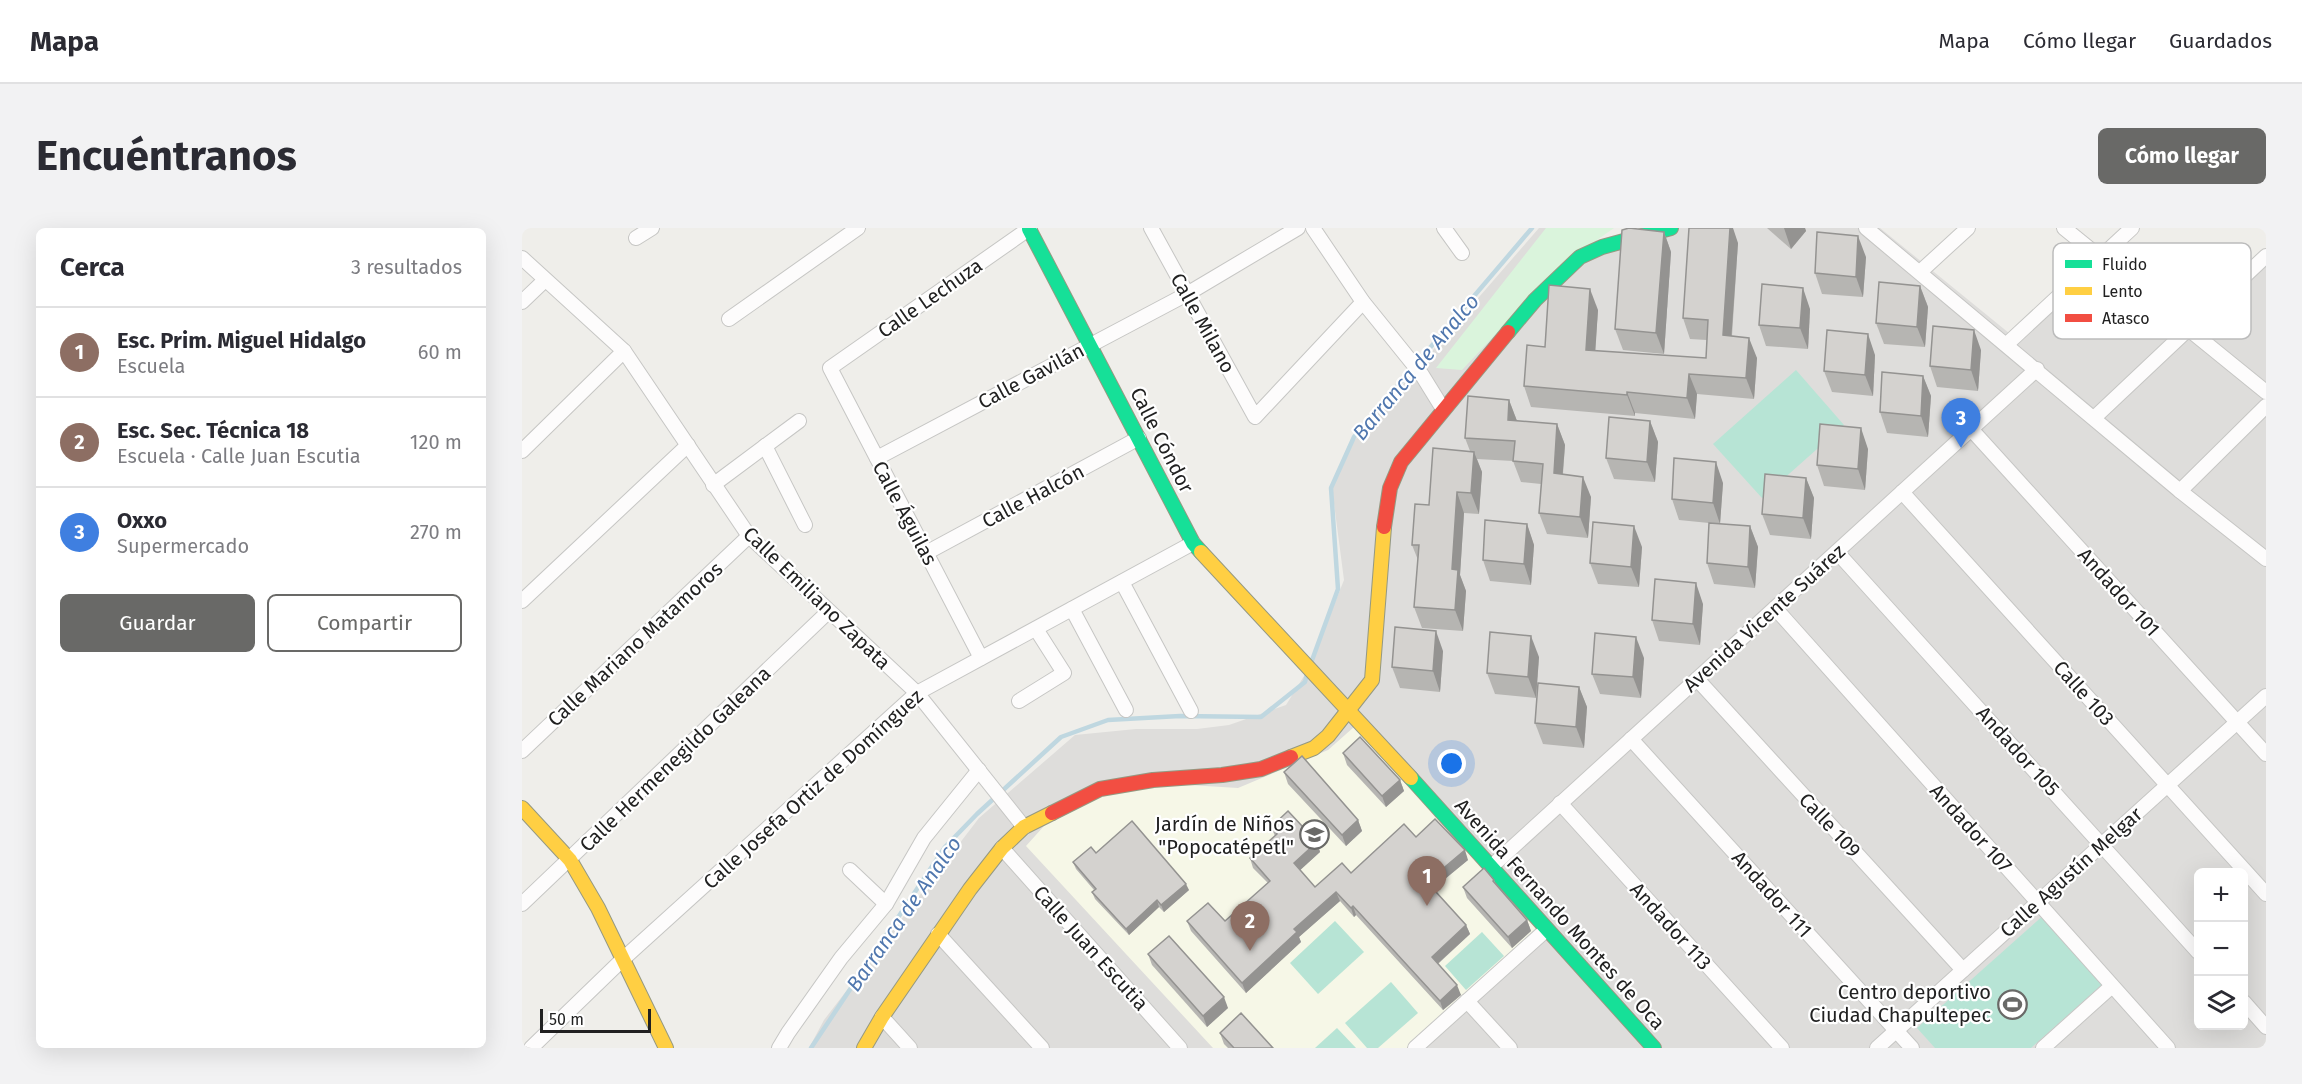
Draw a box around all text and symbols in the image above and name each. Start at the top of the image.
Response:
text: Mapa [30,25,99,58]
text: Mapa [1938,28,1990,54]
text: Cómo llegar [2023,28,2136,54]
text: Guardados [2169,28,2272,54]
button: Cómo llegar [2098,128,2266,184]
text: Encuéntranos [36,131,297,181]
legend [2053,243,2251,339]
text: Cerca [60,252,125,283]
street label: Calle Lechuza [873,253,987,343]
text: 3 resultados [351,255,462,279]
text: Fluido [2102,255,2147,274]
street label: Calle Milano [1166,269,1240,377]
text: Lento [2102,282,2143,301]
water label: Barranca de Analco [1347,288,1485,446]
text: Atasco [2102,309,2150,328]
text: Esc. Prim. Miguel Hidalgo [117,327,366,354]
street label: Calle Gavilán [974,338,1088,414]
text: 1 [75,340,84,364]
text: 60 m [418,340,462,364]
text: Escuela [117,354,185,378]
street label: Calle Cóndor [1125,383,1199,497]
pin: 3 [1942,398,1980,448]
text: Esc. Sec. Técnica 18 [117,417,309,444]
text: 2 [74,430,85,454]
text: 120 m [410,430,462,454]
text: Escuela · Calle Juan Escutia [117,444,361,468]
street label: Calle Águilas [868,457,942,569]
street label: Calle Halcón [978,459,1088,533]
text: Oxxo [117,507,167,534]
text: 3 [74,520,85,544]
text: 270 m [410,520,462,544]
street label: Calle Emiliano Zapata [738,521,896,675]
text: Supermercado [117,534,249,558]
street label: Avenida Vicente Suárez [1678,539,1850,697]
street label: Andador 101 [2073,543,2165,641]
street label: Calle Mariano Matamoros [543,557,727,731]
button: Guardar [60,594,255,652]
button: Compartir [267,594,462,652]
street label: Calle 103 [2049,656,2119,730]
street label: Calle Hermenegildo Galeana [574,661,776,857]
street label: Calle Josefa Ortiz de Domínguez [698,684,928,894]
street label: Andador 105 [1971,701,2065,801]
your location [1437,749,1466,778]
street label: Andador 107 [1925,779,2017,877]
street label: Calle 109 [1794,788,1866,862]
street label: Avenida Fernando Montes de Oca [1450,794,1670,1034]
street label: Calle Agustín Melgar [1995,802,2147,942]
place label: Jardín de Niños "Popocatépetl" [1155,812,1294,859]
school or university icon: Jardín de Niños "Popocatépetl" [1299,819,1331,851]
water label: Barranca de Analco [841,832,967,996]
street label: Andador 111 [1727,846,1817,942]
pin: 1 [1408,856,1446,906]
map controls [2194,868,2248,1030]
button: + [2194,868,2248,922]
street label: Andador 113 [1625,877,1717,975]
street label: Calle Juan Escutia [1029,881,1153,1015]
pin: 2 [1230,902,1270,951]
button: − [2194,922,2248,976]
button: layers [2194,976,2248,1030]
place label: Centro deportivo Ciudad Chapultepec [1809,980,1991,1027]
sports icon: Centro deportivo Ciudad Chapultepec [1996,988,2028,1020]
scale bar [540,1006,651,1034]
text: 50 m [549,1010,584,1029]

